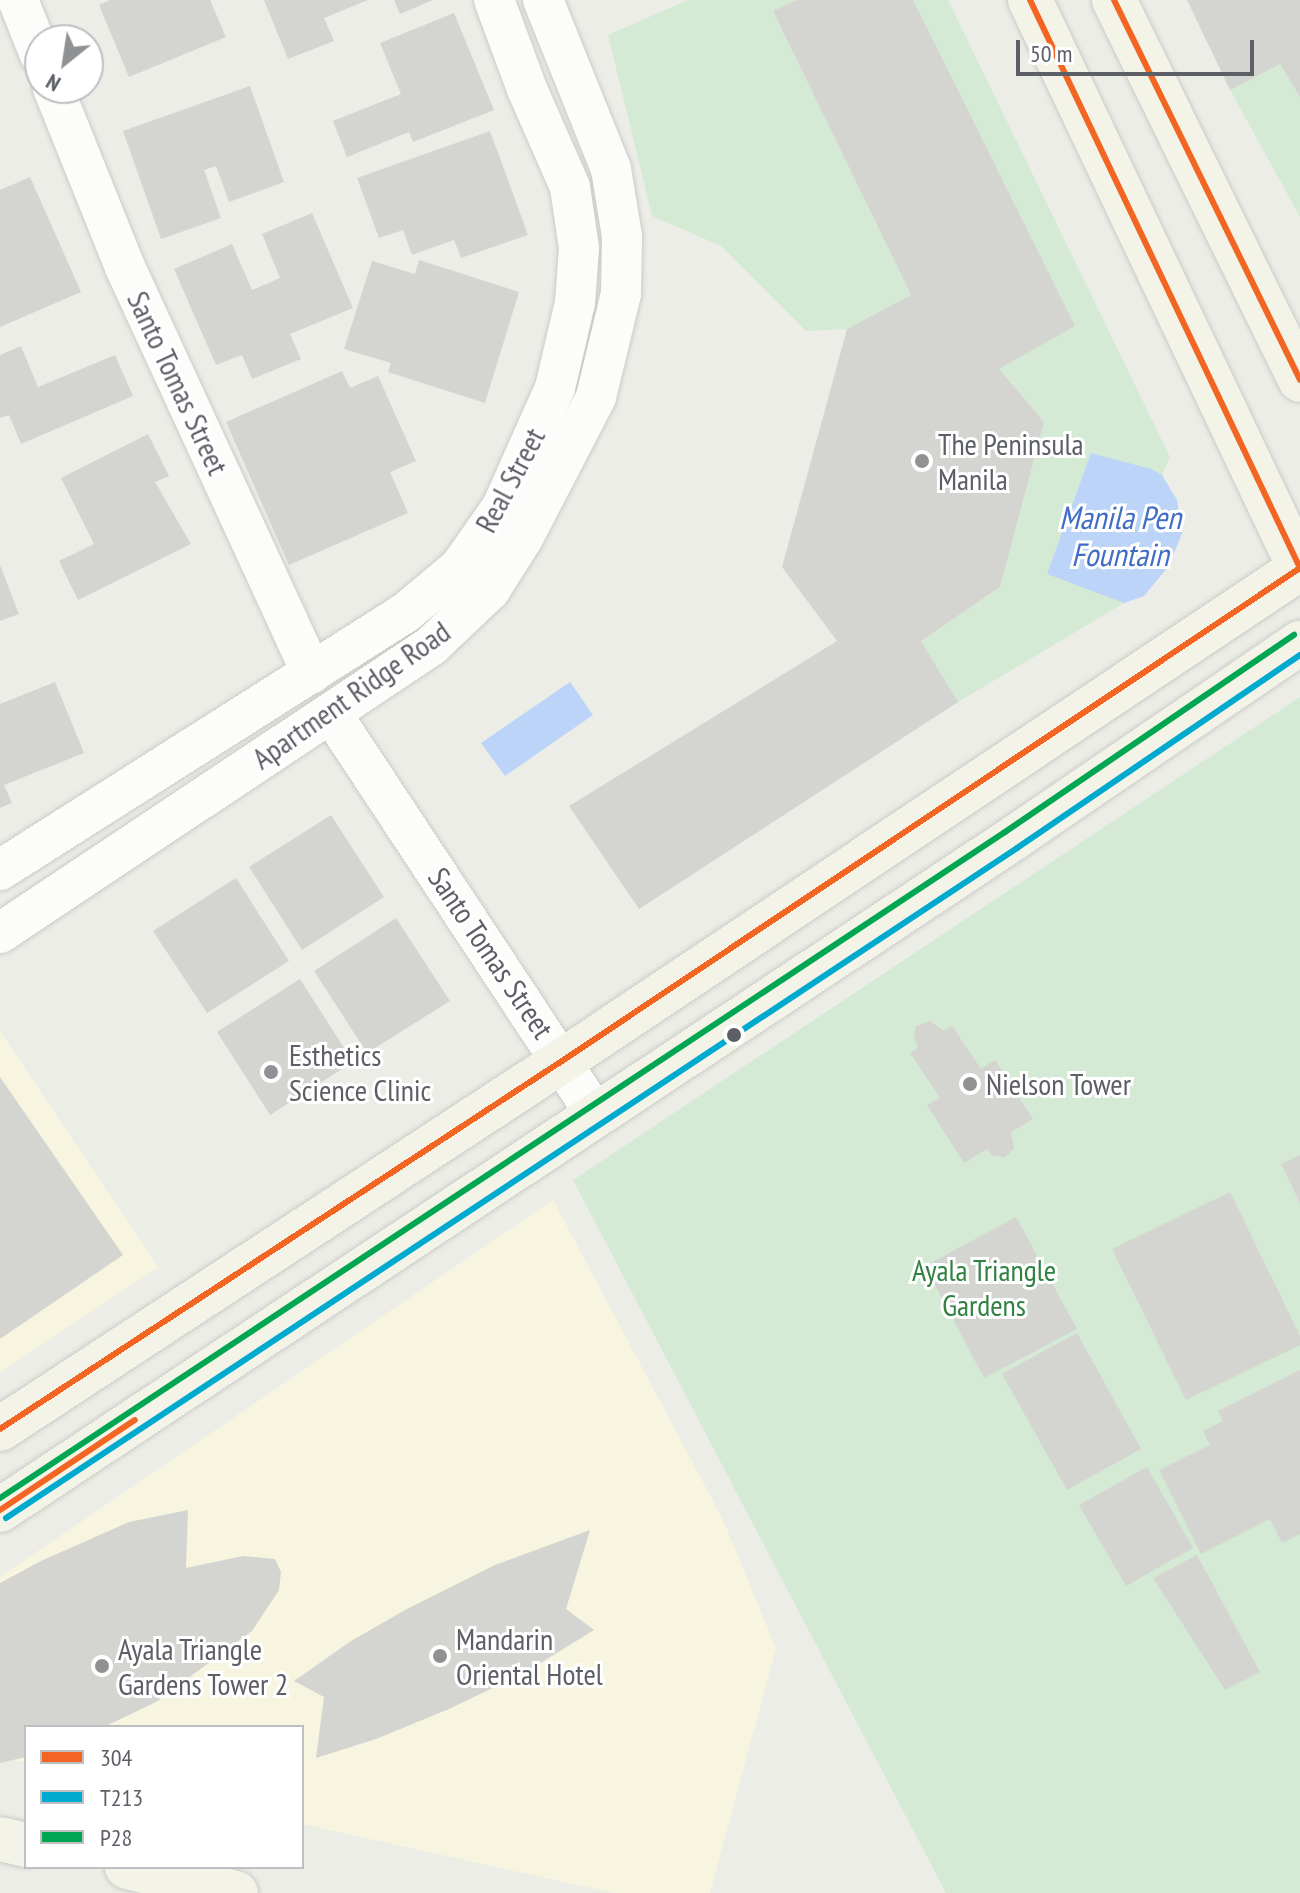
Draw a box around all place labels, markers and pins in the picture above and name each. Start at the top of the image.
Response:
place label: The Peninsula Manila [938,426,1083,496]
marker: The Peninsula Manila [913,452,931,470]
unlabelled marker [726,1027,742,1043]
place label: Esthetics Science Clinic [289,1037,431,1108]
marker: Esthetics Science Clinic [260,1061,282,1083]
place label: Nielson Tower [986,1066,1132,1102]
marker: Nielson Tower [961,1075,979,1093]
place label: Mandarin Oriental Hotel [456,1621,603,1692]
place label: Ayala Triangle Gardens Tower 2 [118,1631,289,1702]
marker: Mandarin Oriental Hotel [431,1647,449,1665]
marker: Ayala Triangle Gardens Tower 2 [93,1657,111,1675]

